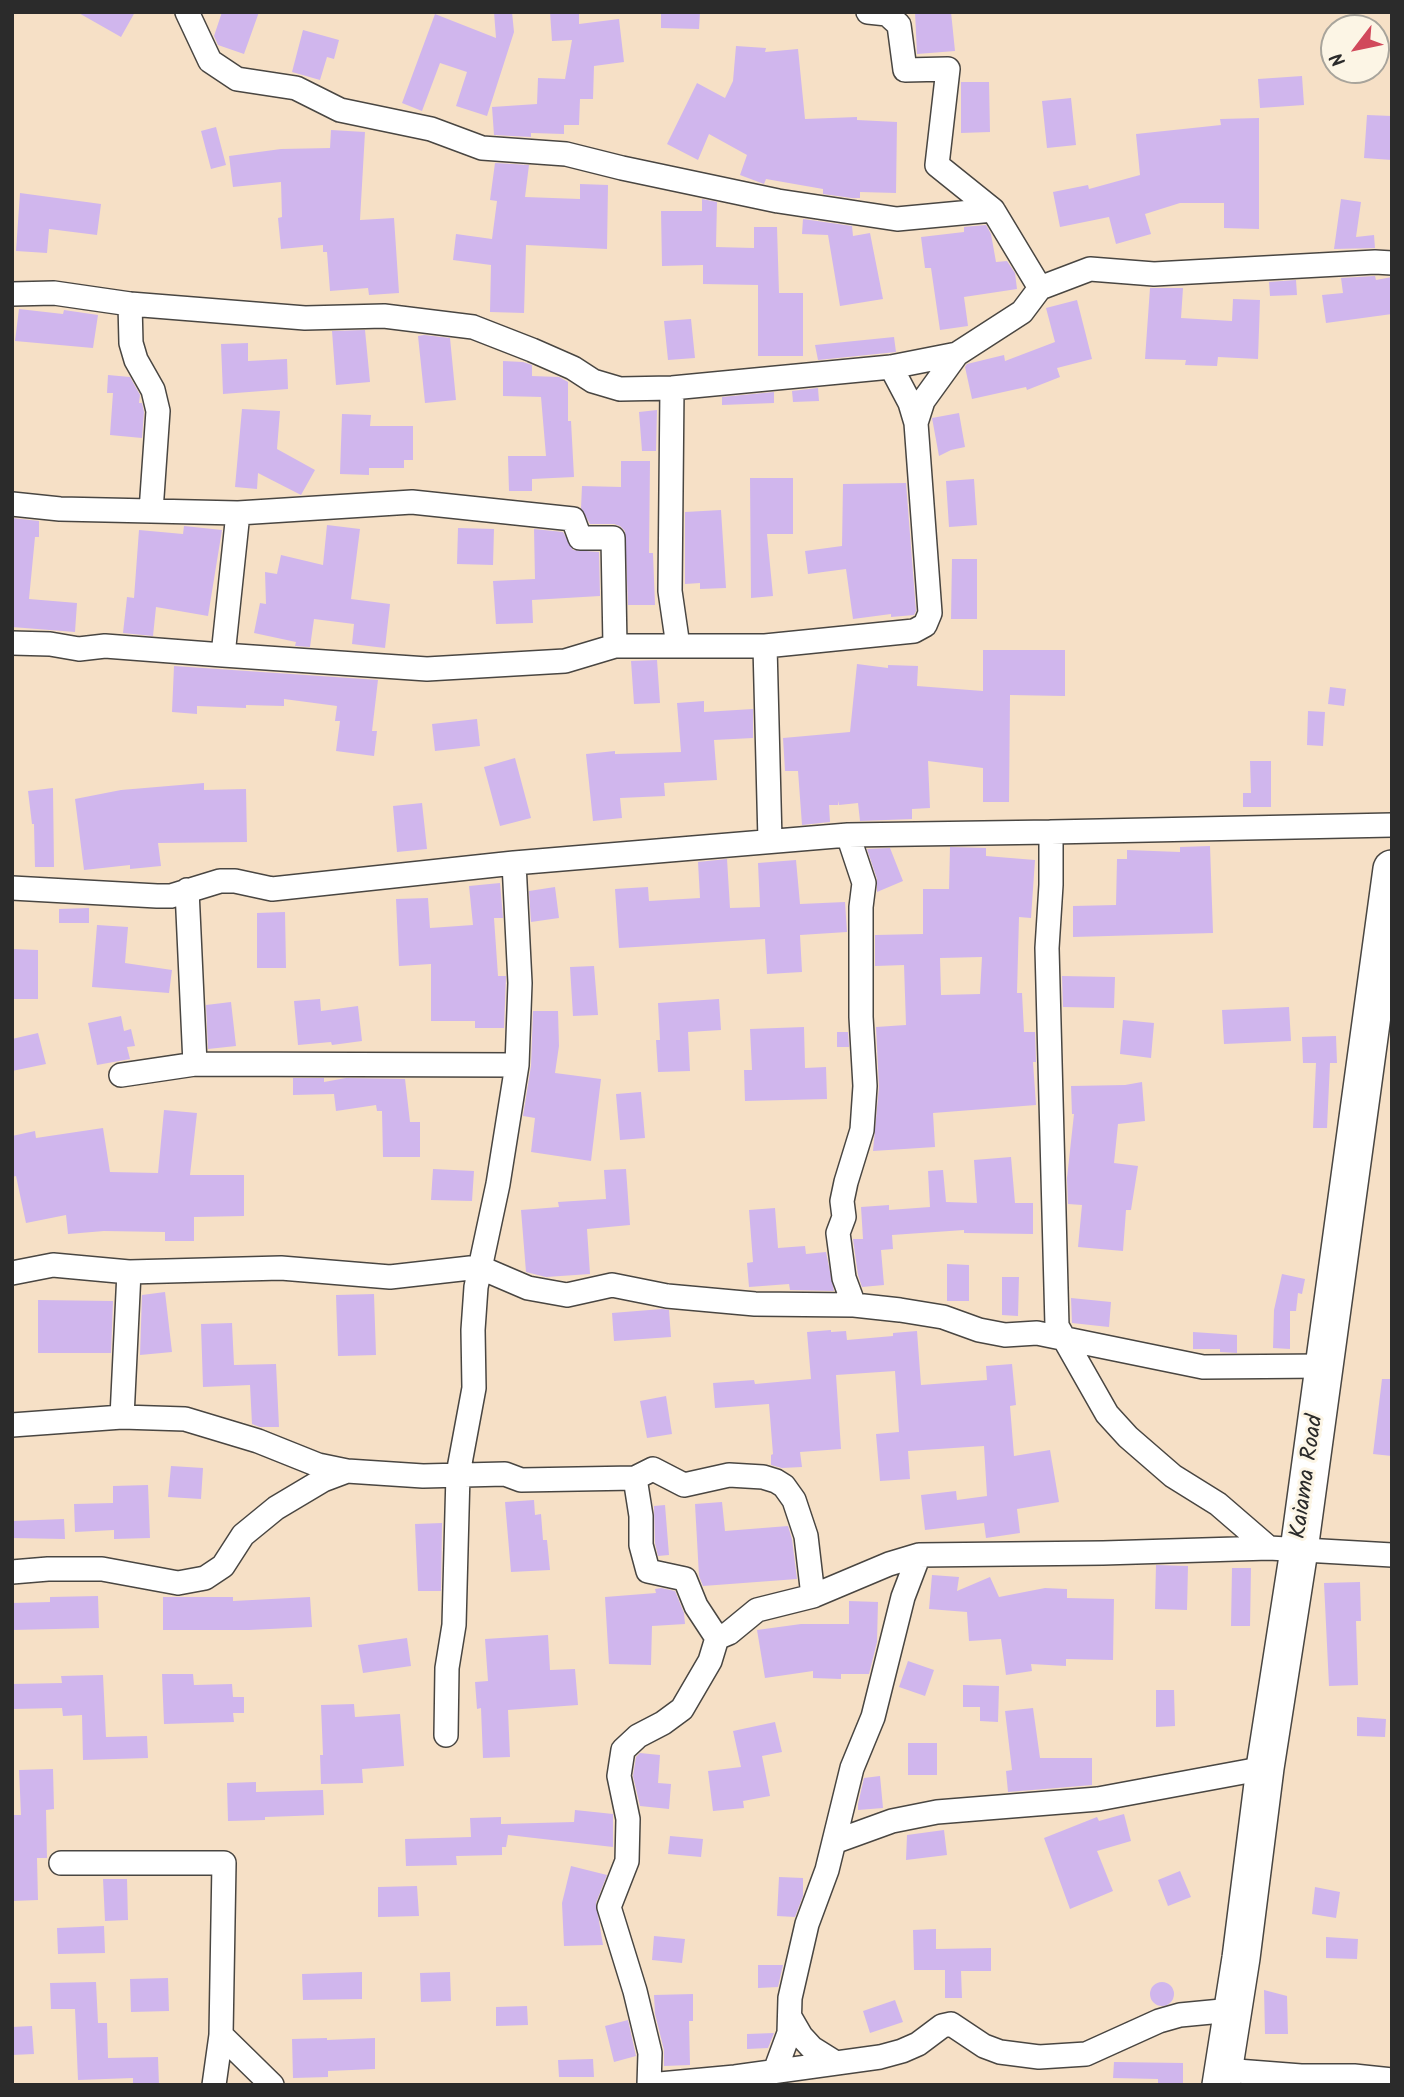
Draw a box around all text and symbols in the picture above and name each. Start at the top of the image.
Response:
north arrow [1320,14,1390,84]
text: N [1323,46,1355,72]
street label: Kaiama Road [1287,1413,1331,1541]

